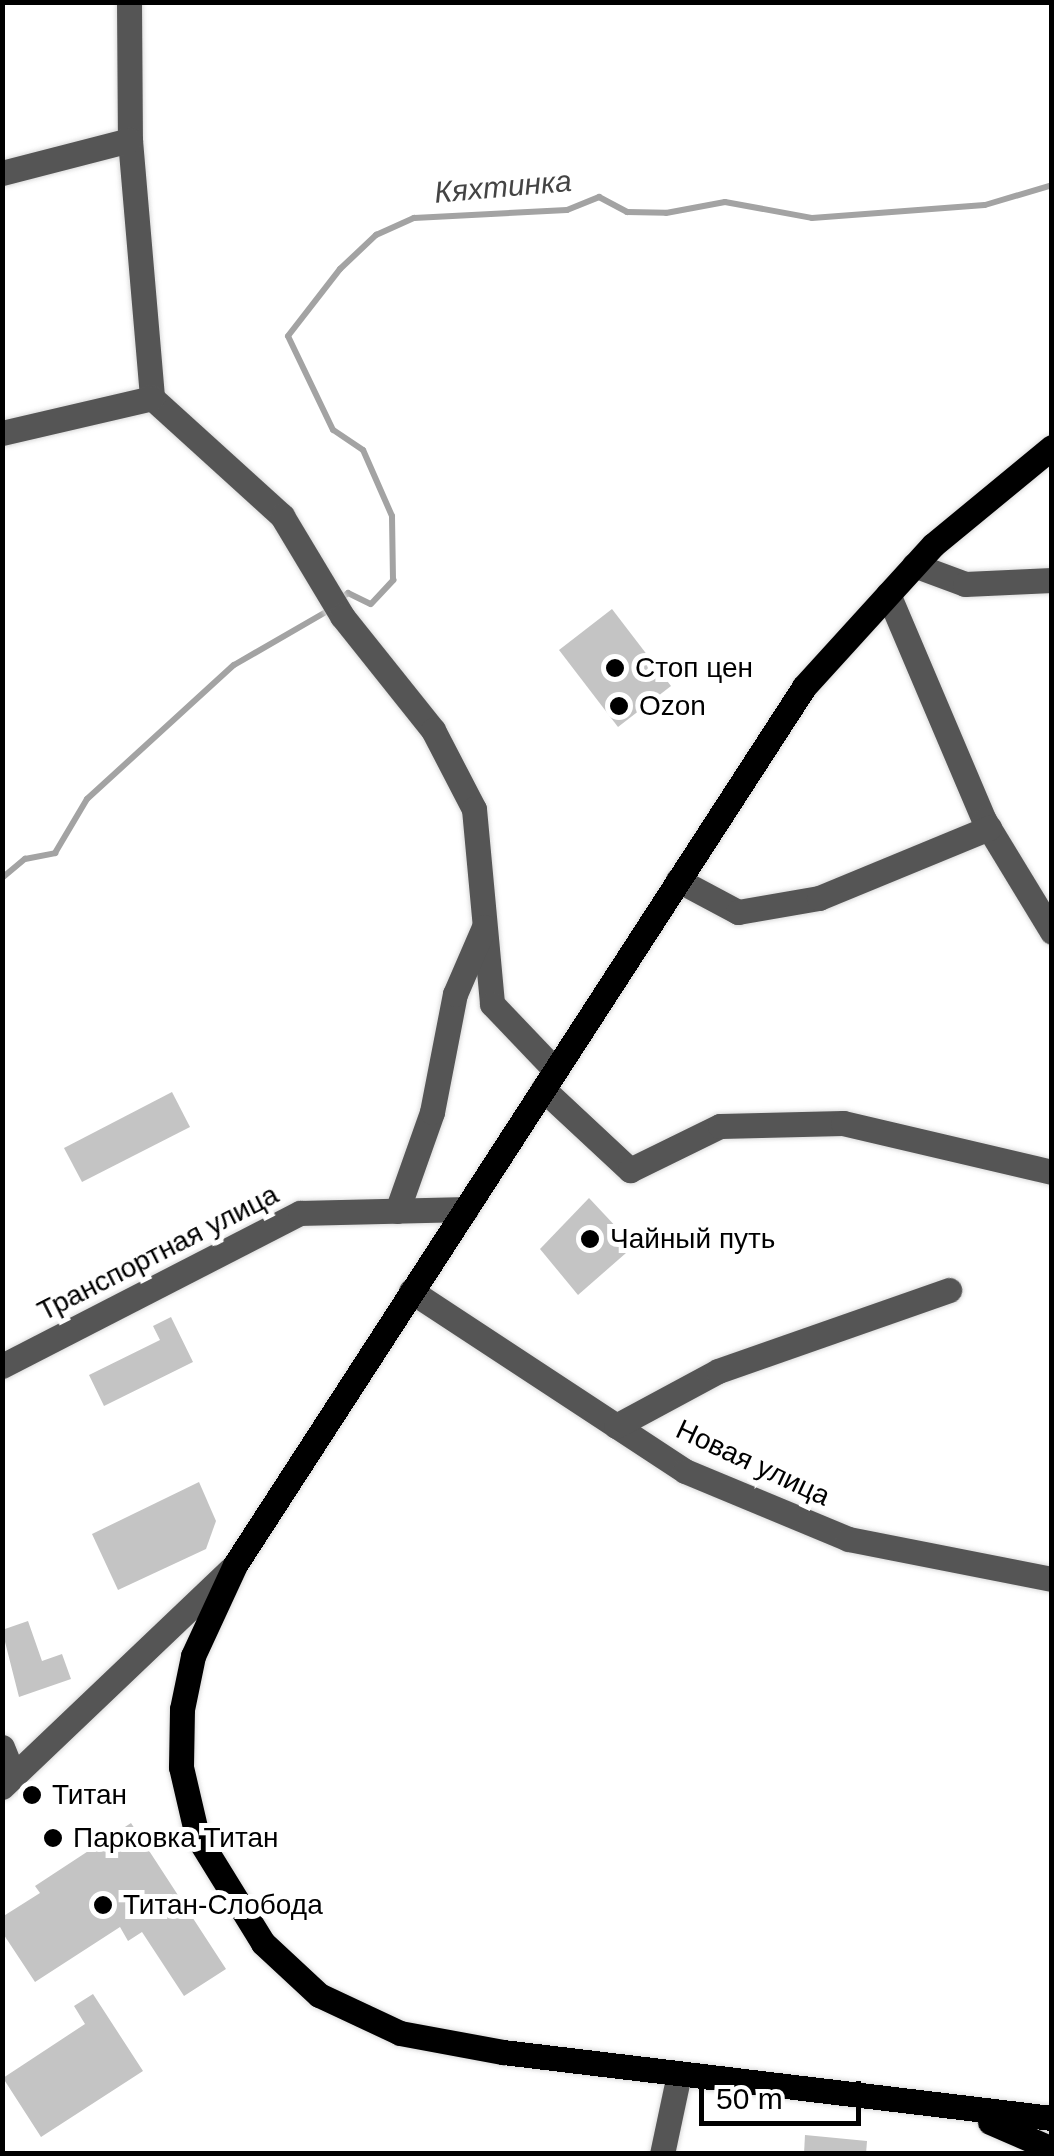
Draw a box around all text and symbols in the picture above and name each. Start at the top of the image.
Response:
water label: Кяхтинка [433,163,573,211]
place label: Стоп цен [635,651,753,685]
marker: Стоп цен [604,657,626,679]
place label: Ozon [639,689,706,723]
marker: Ozon [608,695,630,717]
street label: Транспортная улица [32,1178,284,1328]
place label: Чайный путь [610,1222,775,1256]
marker: Чайный путь [579,1228,601,1250]
street label: Новая улица [671,1413,835,1513]
place label: Титан [52,1778,127,1812]
marker: Титан [21,1784,43,1806]
place label: Парковка Титан [73,1821,279,1855]
marker: Парковка Титан [42,1827,64,1849]
place label: Титан-Слобода [123,1888,323,1922]
marker: Титан-Слобода [92,1894,114,1916]
scale bar [704,2061,866,2123]
text: 50 m [716,2082,783,2115]

